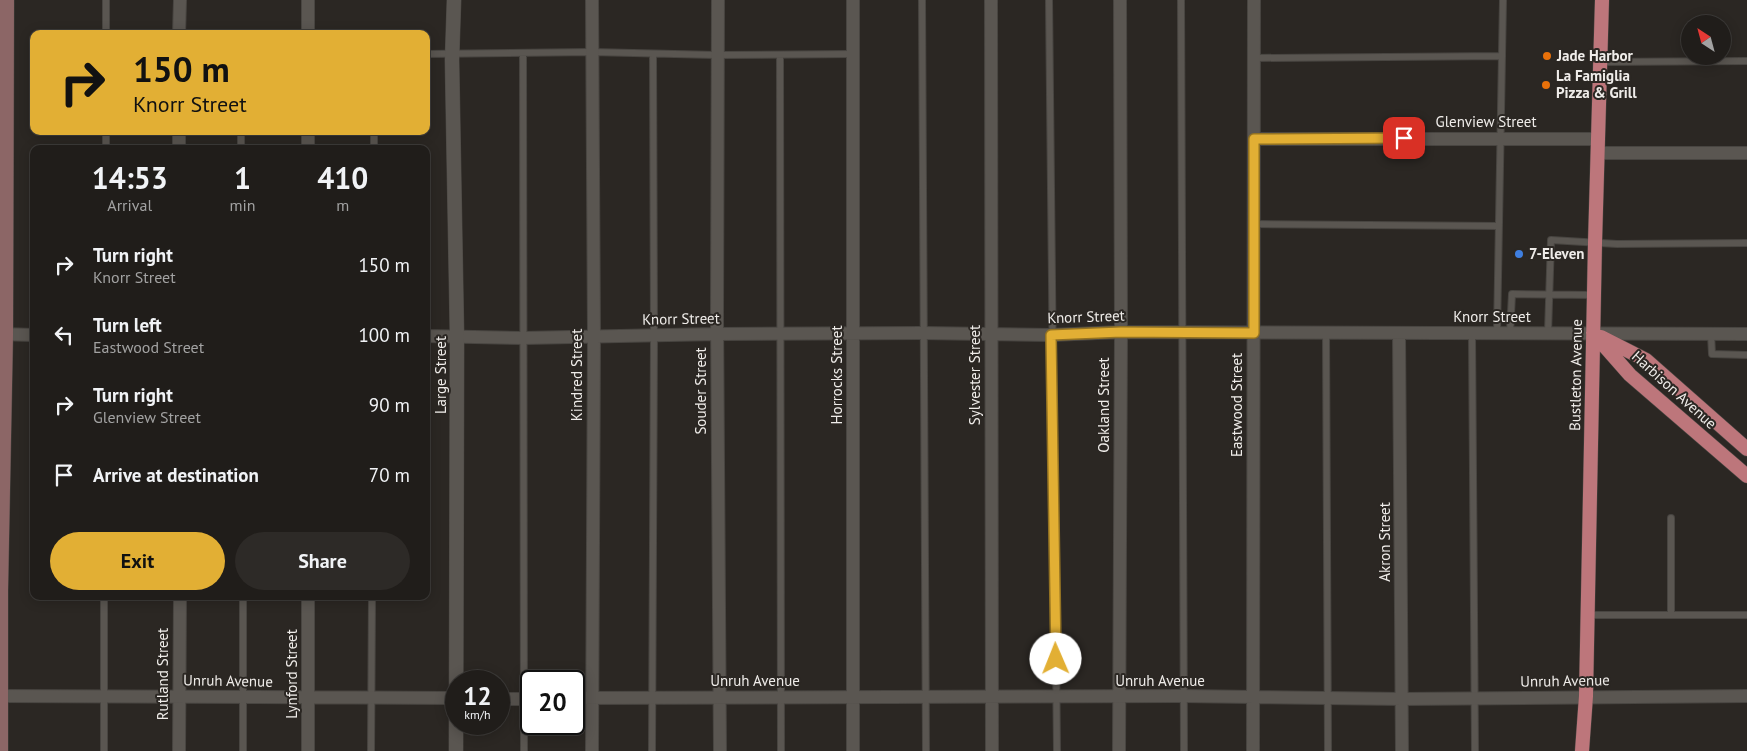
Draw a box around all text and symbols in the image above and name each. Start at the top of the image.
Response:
north arrow [1681,15,1731,65]
map controls [1681,15,1731,65]
text: 150 m [133,46,230,92]
place label: Jade Harbor [1556,46,1634,65]
icon: right [50,50,115,115]
marker: Jade Harbor [1541,50,1553,62]
place label: La Famiglia Pizza & Grill [1556,66,1637,102]
marker: La Famiglia Pizza & Grill [1540,79,1552,91]
text: Knorr Street [133,90,247,118]
street label: Glenview Street [1435,112,1537,131]
pin [1383,117,1425,159]
icon: arrive [1390,124,1418,152]
text: 14:53 [92,158,168,197]
text: 1 [234,158,251,197]
text: 410 [317,158,368,197]
text: Arrival [107,195,152,215]
text: min [230,195,256,215]
text: m [336,195,349,215]
text: Turn right [93,243,173,267]
place label: 7-Eleven [1529,244,1584,263]
marker: 7-Eleven [1513,248,1525,260]
icon: right [50,251,78,279]
text: 150 m [358,253,410,277]
text: Knorr Street [93,267,176,287]
street label: Knorr Street [1047,306,1125,327]
street label: Knorr Street [1453,307,1531,326]
street label: Knorr Street [642,308,720,329]
text: Turn left [93,313,162,337]
street label: Bustleton Avenue [1565,319,1586,431]
icon: left [50,321,78,349]
text: 100 m [358,323,410,347]
street label: Sylvester Street [965,325,984,425]
street label: Horrocks Street [827,326,846,424]
street label: Kindred Street [567,329,586,421]
street label: Large Street [431,336,450,414]
text: Eastwood Street [93,337,204,357]
street label: Souder Street [691,347,710,435]
street label: Harbison Avenue [1628,347,1721,433]
street label: Eastwood Street [1227,353,1246,457]
street label: Oakland Street [1094,357,1113,453]
text: Turn right [93,383,173,407]
icon: right [50,391,78,419]
text: 90 m [369,393,410,417]
text: Glenview Street [93,407,201,427]
icon: arrive [50,461,78,489]
text: Arrive at destination [93,463,259,487]
text: 70 m [369,463,410,487]
street label: Akron Street [1375,502,1394,582]
button: Exit [50,532,225,590]
button: Share [235,532,410,590]
street label: Rutland Street [153,628,172,720]
street label: Lynford Street [282,629,301,719]
position arrow [1029,632,1081,684]
street label: Unruh Avenue [183,670,273,691]
speed limit sign: 20 [520,670,585,735]
street label: Unruh Avenue [1520,670,1610,691]
street label: Unruh Avenue [710,671,800,690]
street label: Unruh Avenue [1115,671,1205,690]
text: 12 [463,680,492,712]
text: km/h [464,707,491,722]

